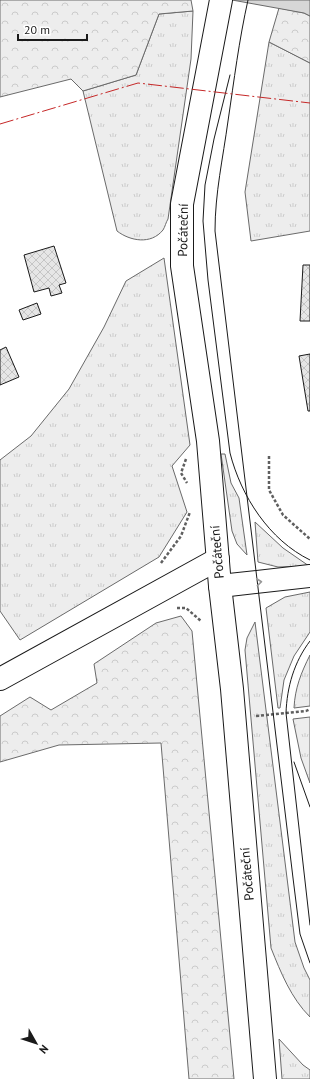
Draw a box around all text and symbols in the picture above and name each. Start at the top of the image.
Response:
scale bar [18,16,87,42]
text: 20 m [24,22,50,37]
street label: Počáteční [174,203,192,257]
street label: Počáteční [206,524,228,579]
one-way arrow [256,577,262,586]
street label: Počáteční [236,846,258,901]
north arrow [16,1023,56,1063]
text: N [36,1042,51,1057]

